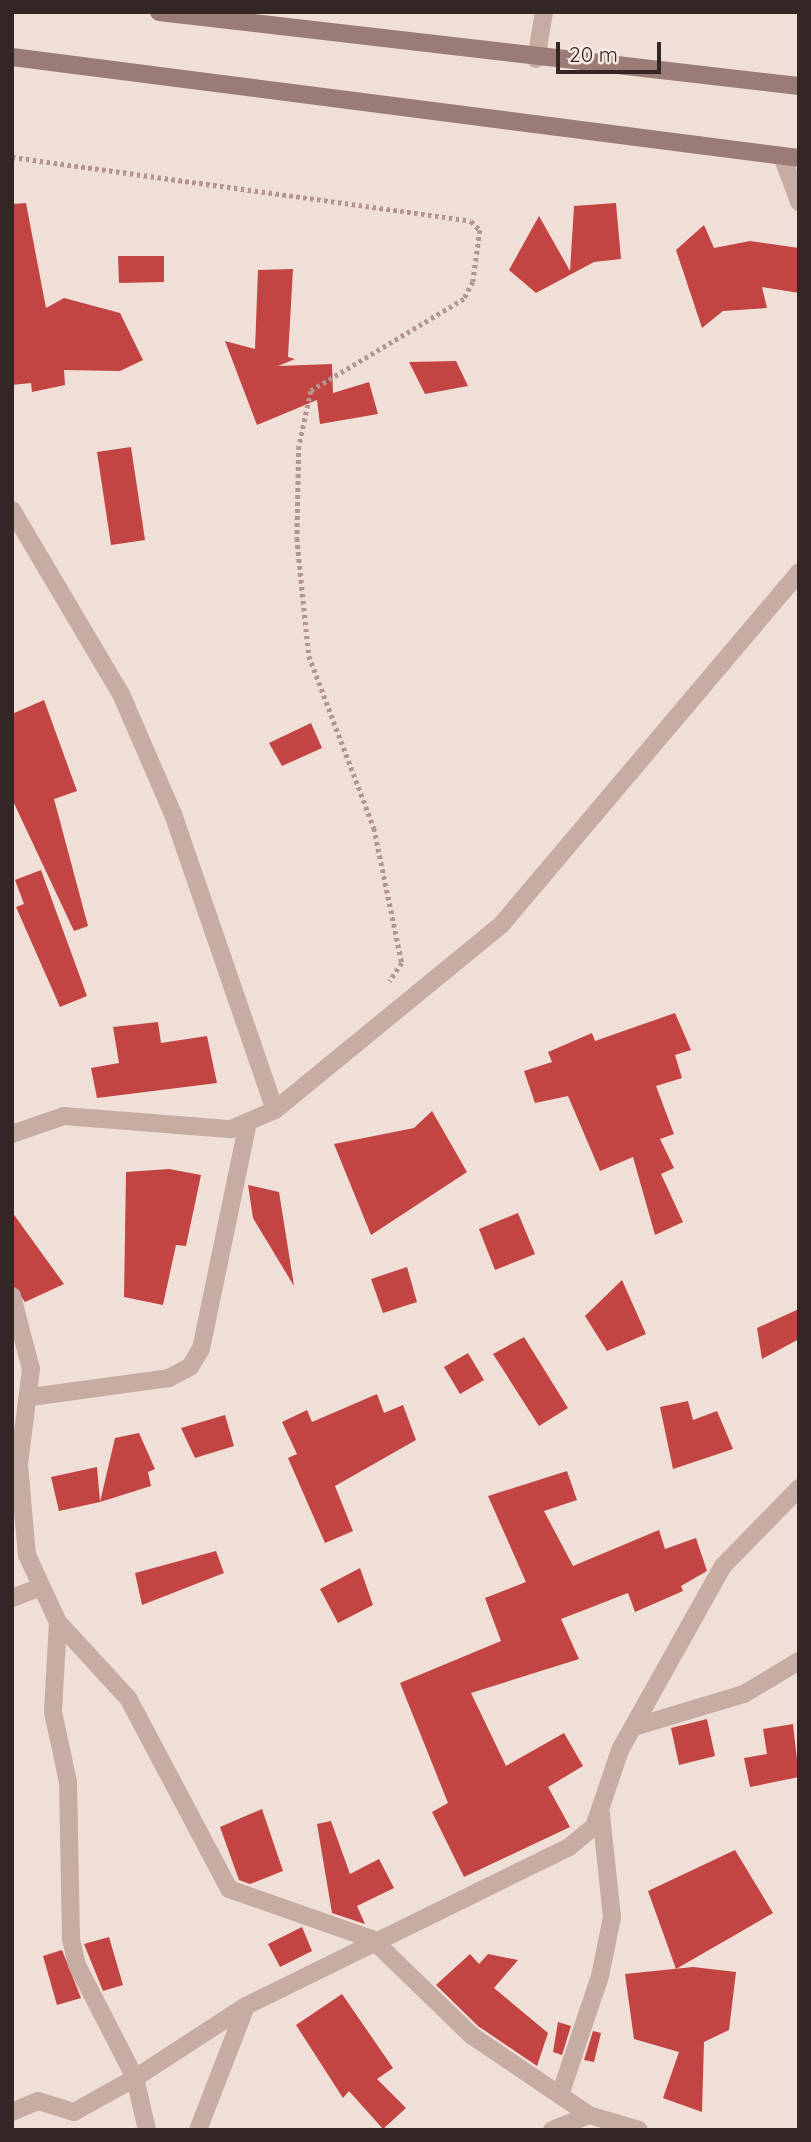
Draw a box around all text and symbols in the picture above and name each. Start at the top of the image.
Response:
scale bar [559,28,664,72]
text: 20 m [569,41,618,67]

